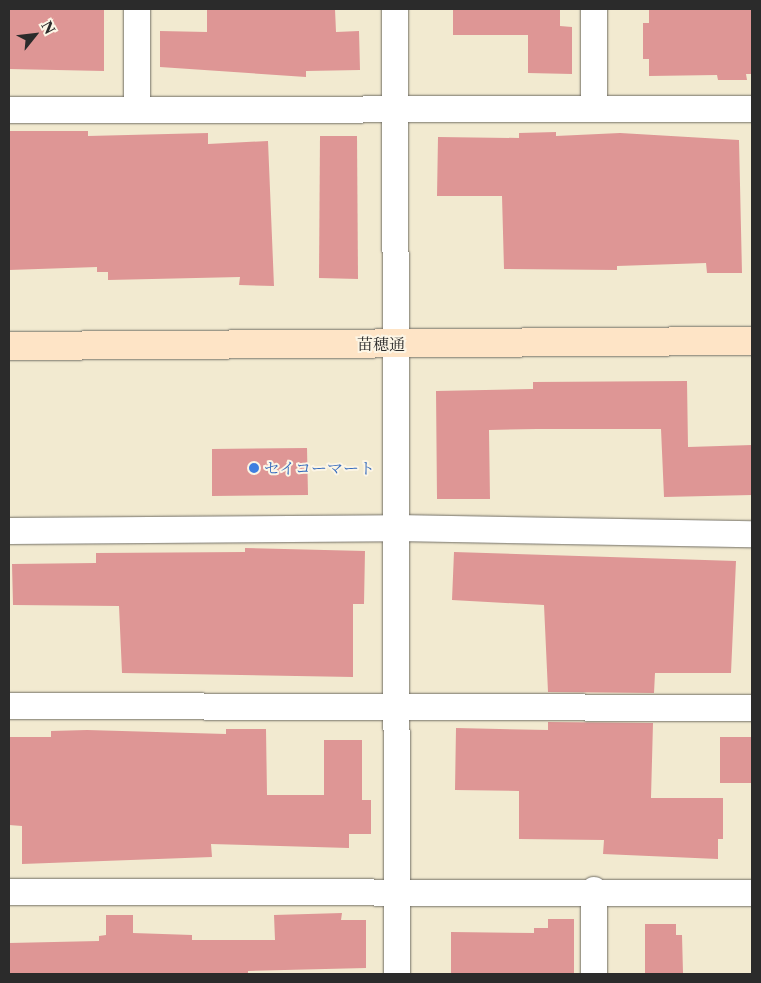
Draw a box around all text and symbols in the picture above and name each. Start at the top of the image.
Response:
north arrow [10,10,60,60]
text: N [37,18,59,37]
street label: 苗穂通 [357,334,405,354]
place label: セイコーマート [264,458,376,478]
marker: セイコーマート [248,462,260,474]

